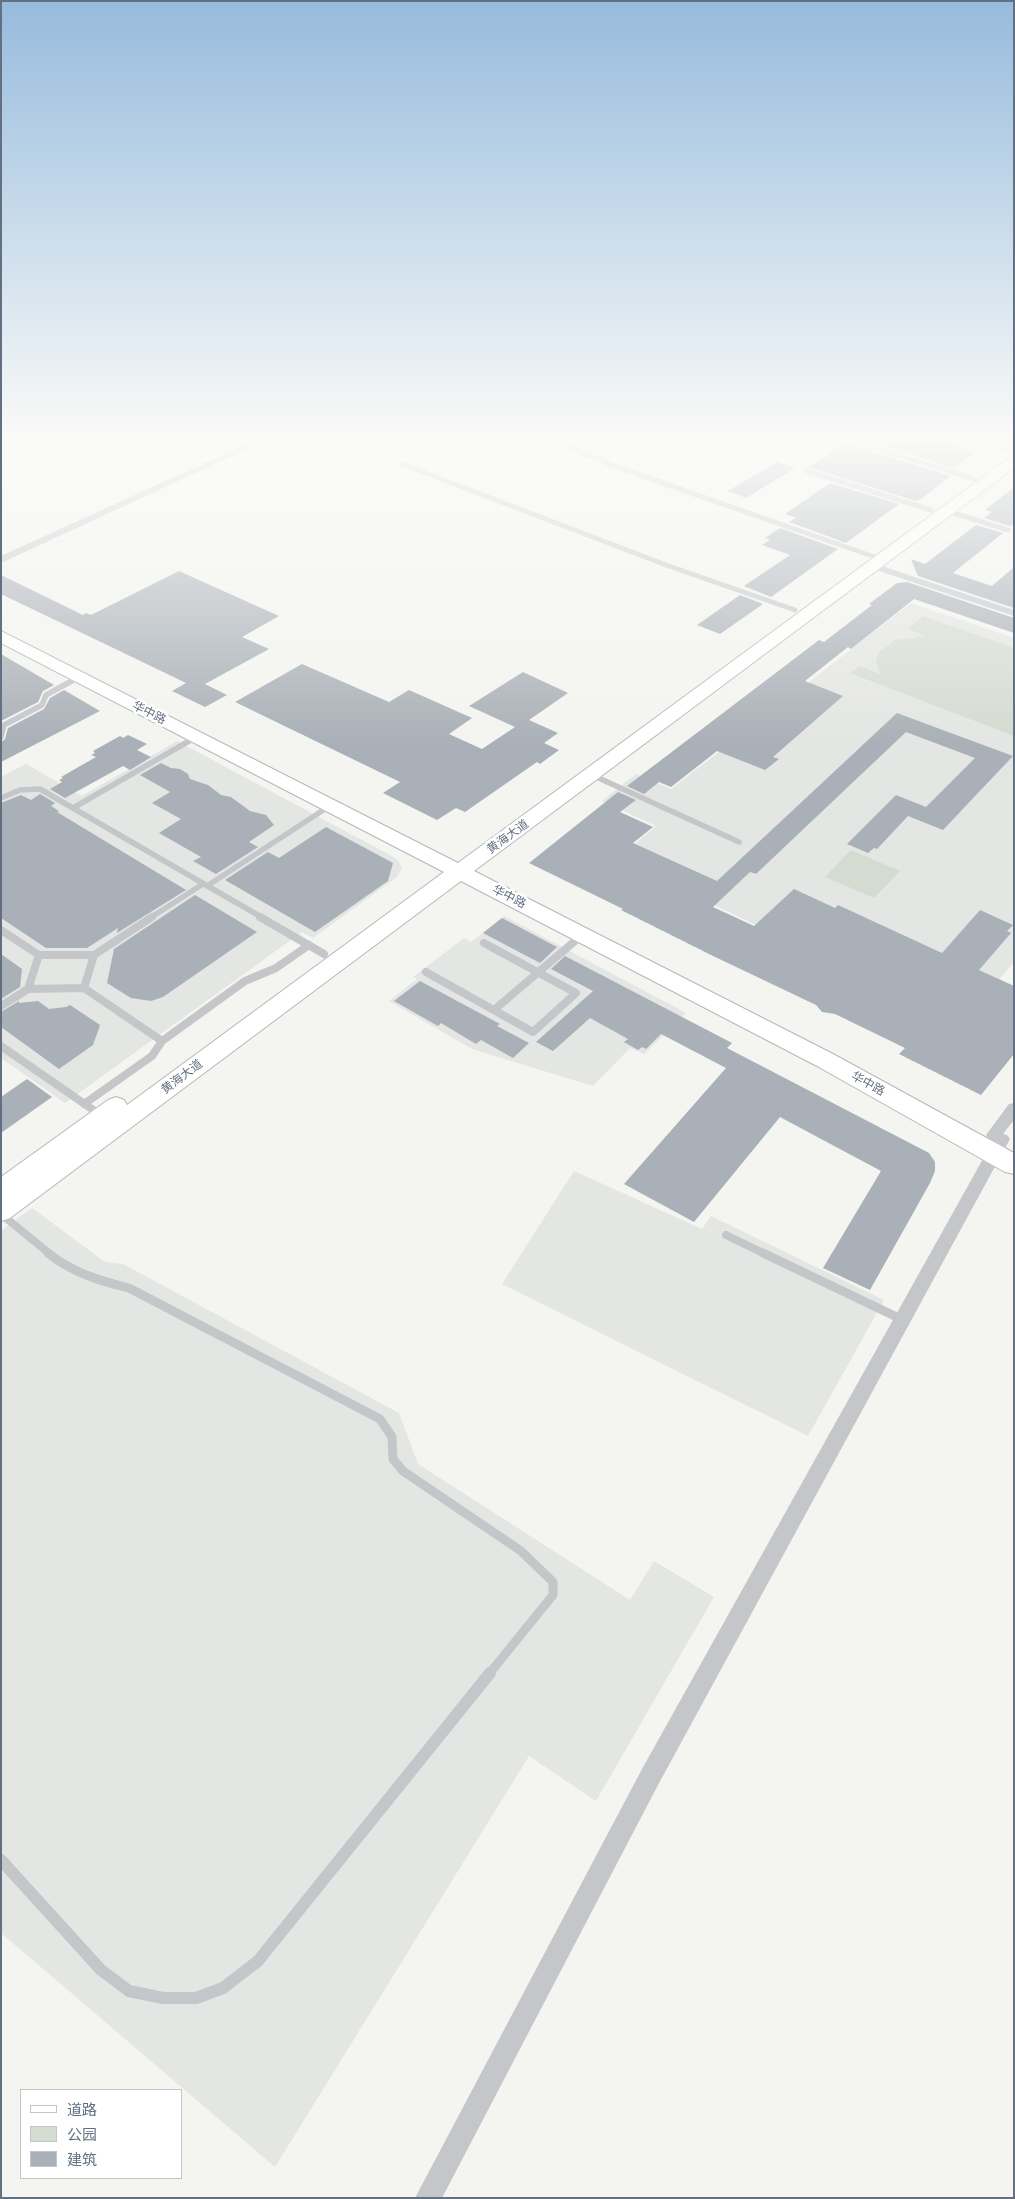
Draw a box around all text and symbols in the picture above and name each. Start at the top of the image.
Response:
street label: 华中路 [130,698,168,728]
street label: 黄海大道 [484,817,532,857]
street label: 华中路 [490,882,528,912]
street label: 黄海大道 [158,1057,206,1097]
street label: 华中路 [849,1069,887,1099]
legend [20,2089,182,2179]
text: 道路 [67,2100,97,2119]
text: 公园 [67,2125,97,2144]
text: 建筑 [67,2150,97,2169]

